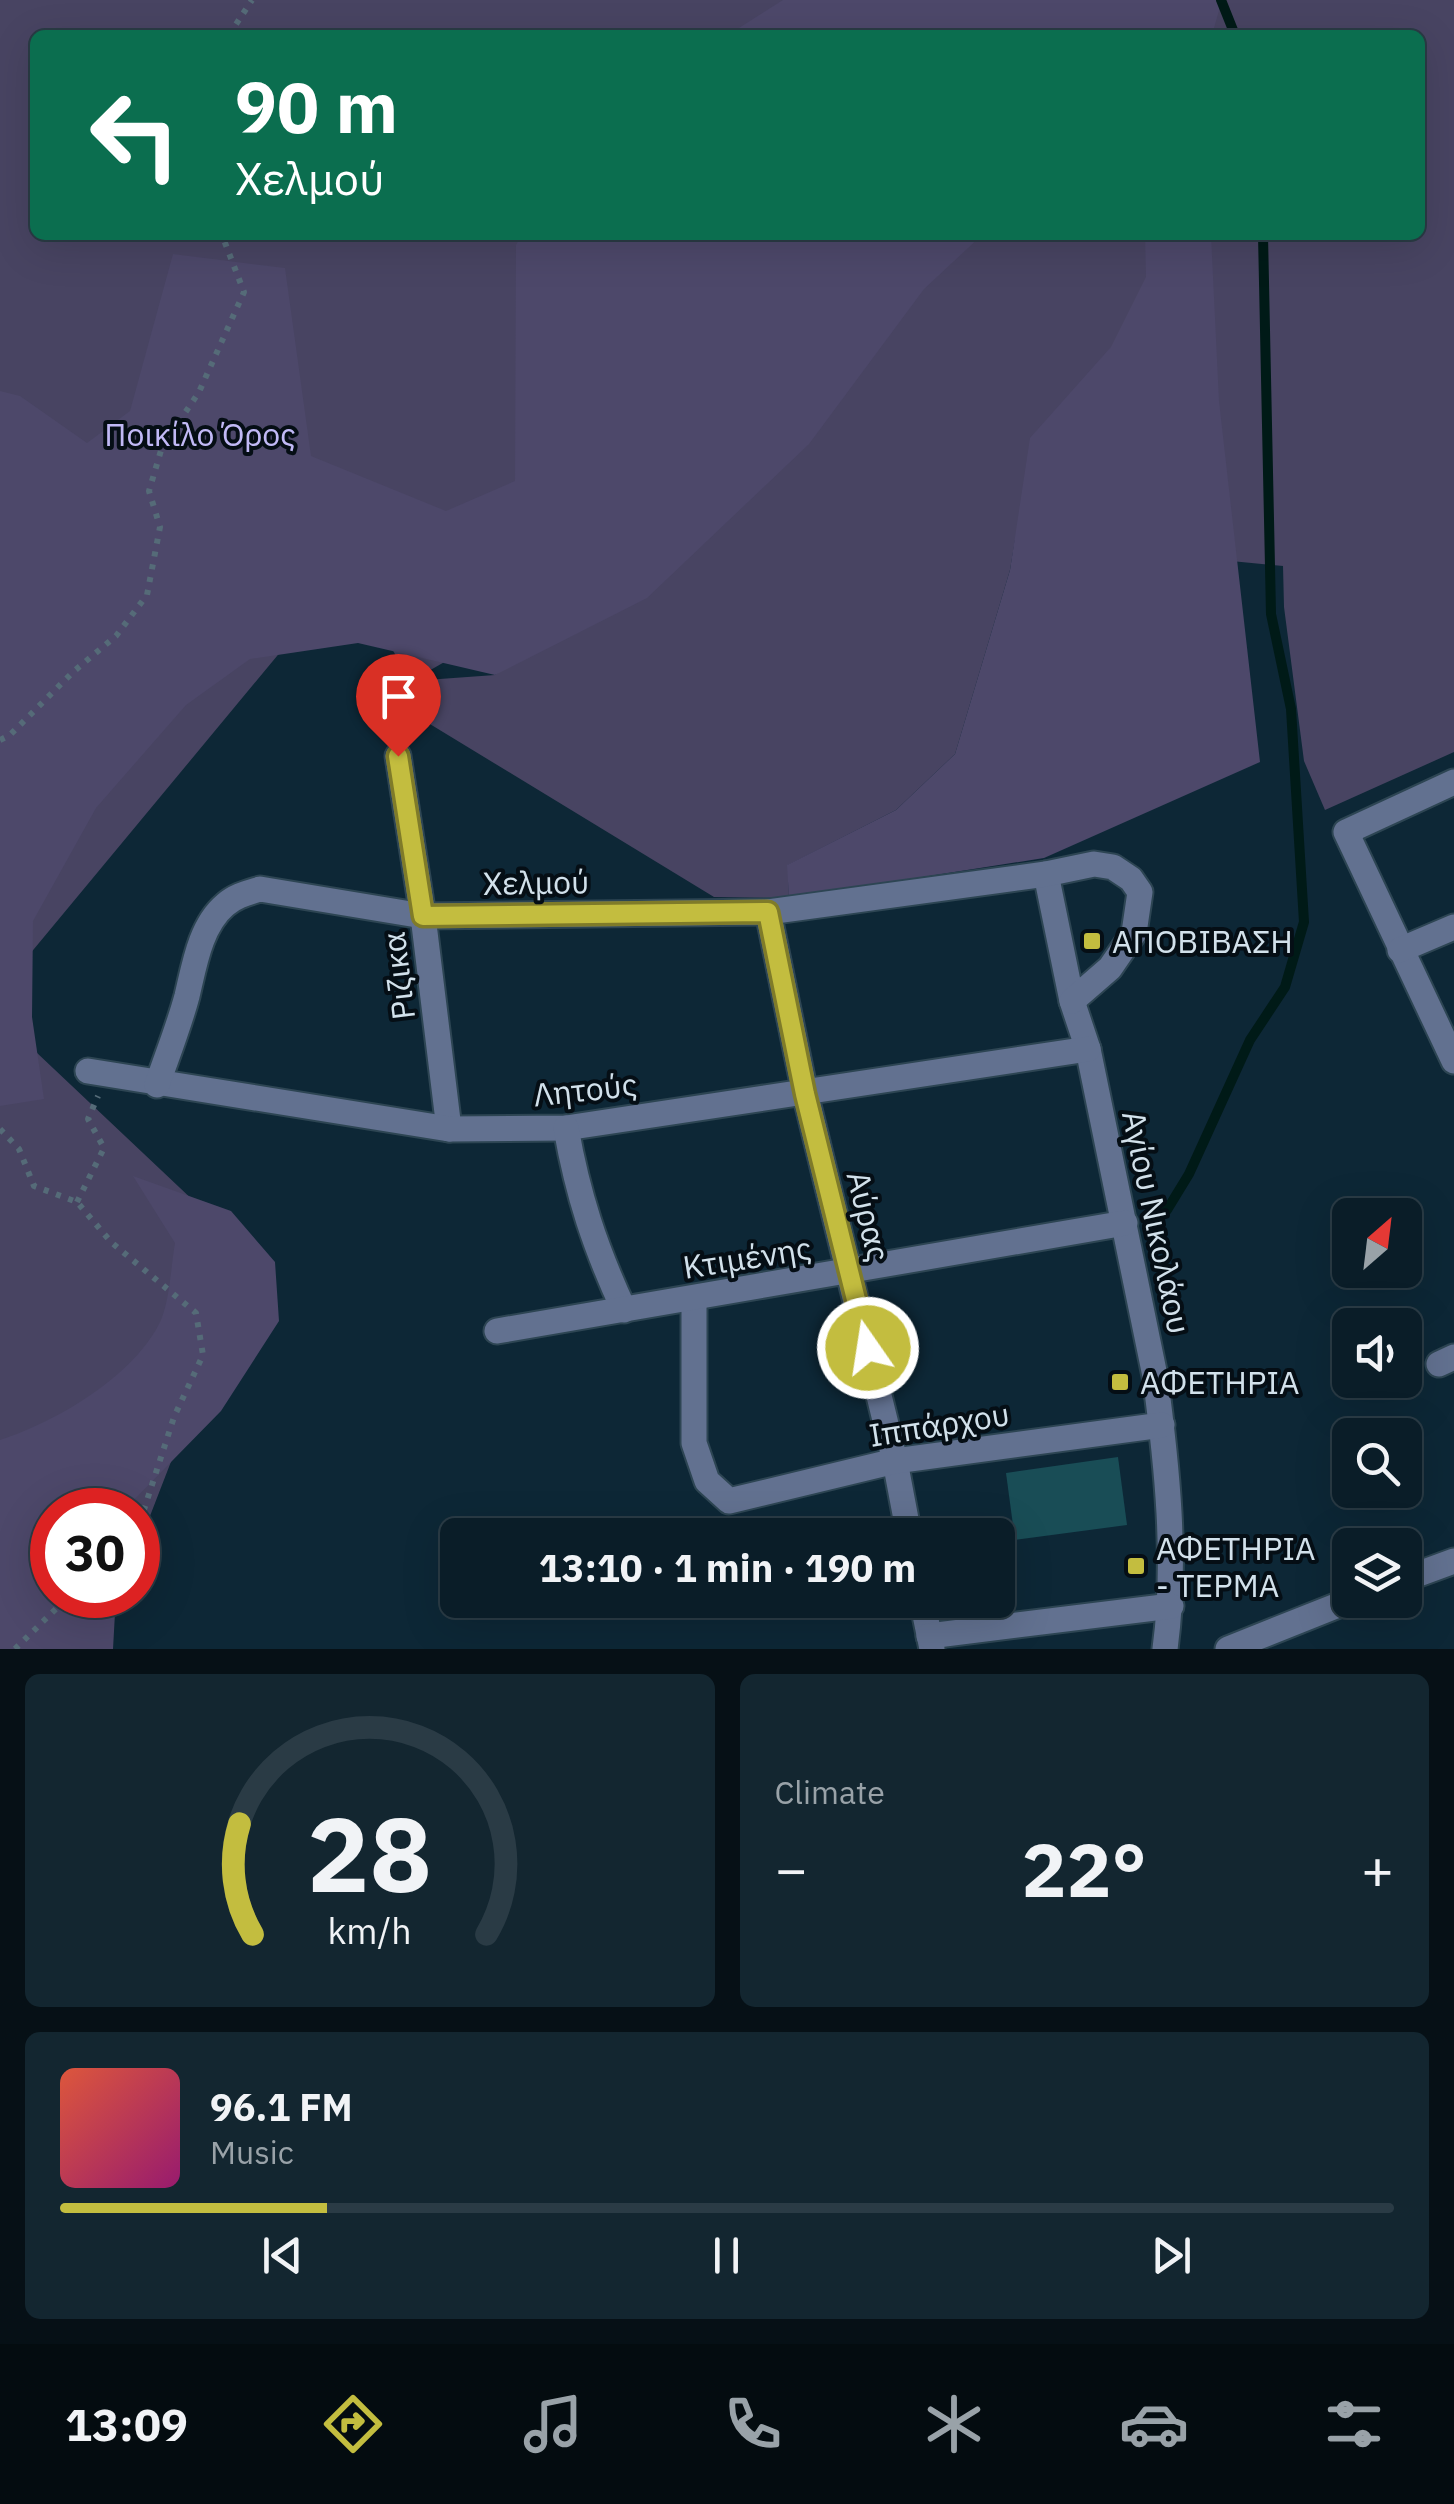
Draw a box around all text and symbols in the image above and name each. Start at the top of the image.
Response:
text: 90 m [235,61,398,152]
icon: left [70,70,200,200]
text: Χελμού [235,149,384,207]
park label: Ποικίλο Όρος [104,413,296,455]
pin [356,654,441,757]
icon: arrive [371,669,426,724]
street label: Χελμού [483,860,589,904]
place label: ΑΠΟΒΙΒΑΣΗ [1112,920,1293,962]
street label: Ριζικα [372,930,424,1022]
marker: ΑΠΟΒΙΒΑΣΗ [1081,930,1103,952]
street label: Λητούς [531,1063,639,1115]
street label: Αγίου Νικολάου [1113,1106,1201,1338]
street label: Αύρας [838,1166,900,1266]
north arrow [1332,1198,1422,1288]
map controls [1332,1198,1422,1618]
street label: Κτιμένης [680,1226,814,1288]
position arrow [816,1296,920,1400]
button: sound [1332,1308,1422,1398]
place label: ΑΦΕΤΗΡΙΑ [1140,1361,1300,1403]
marker: ΑΦΕΤΗΡΙΑ [1109,1371,1131,1393]
street label: Ιππάρχου [866,1392,1012,1456]
button: search [1332,1418,1422,1508]
speed limit sign: 30 [30,1488,160,1618]
place label: ΑΦΕΤΗΡΙΑ - ΤΕΡΜΑ [1156,1527,1316,1606]
button: layers [1332,1528,1422,1618]
text: 13:10 · 1 min · 190 m [539,1543,916,1592]
marker: ΑΦΕΤΗΡΙΑ - ΤΕΡΜΑ [1125,1555,1147,1577]
text: Climate [775,1771,885,1813]
text: 28 [307,1785,432,1921]
text: 22° [1022,1820,1147,1918]
text: − [775,1833,808,1904]
text: + [1361,1833,1394,1904]
text: km/h [328,1907,412,1954]
text: 96.1 FM [210,2082,353,2131]
text: Music [210,2131,294,2173]
icon: previous [255,2228,310,2283]
icon: pause [699,2228,754,2283]
icon: next [1144,2228,1199,2283]
icon: directions [318,2389,388,2459]
icon: music [518,2389,588,2459]
icon: phone [718,2389,788,2459]
icon: climate [919,2389,989,2459]
icon: car [1119,2389,1189,2459]
icon: filters [1319,2389,1389,2459]
text: 13:09 [65,2395,188,2453]

